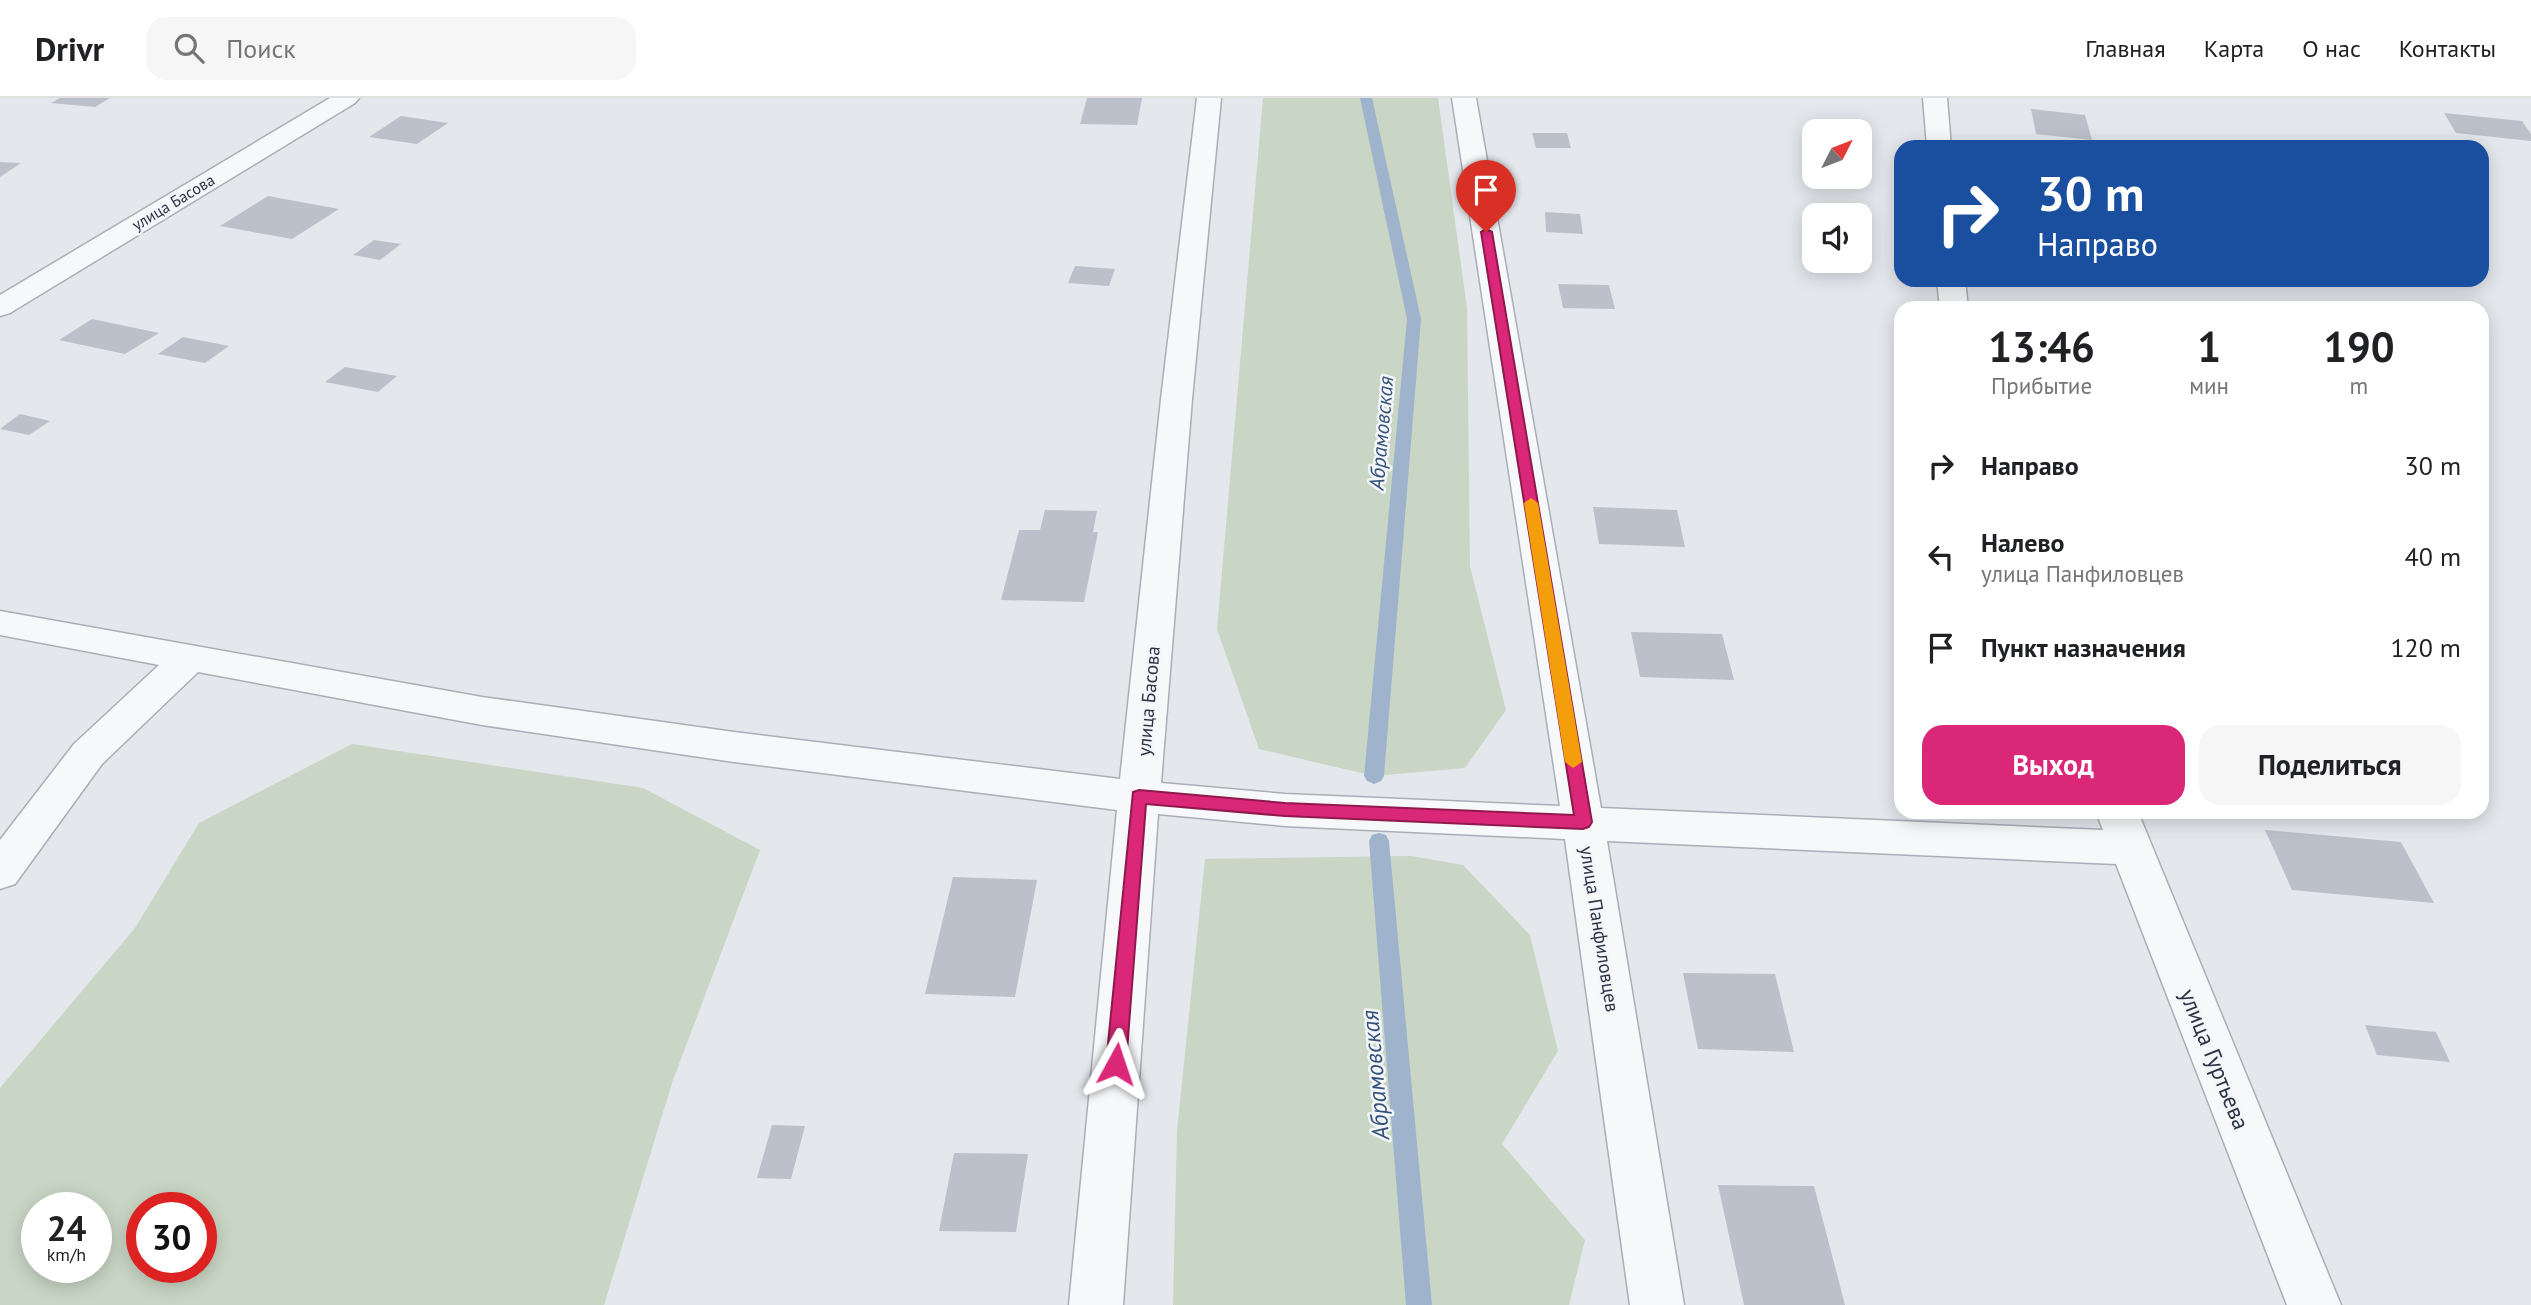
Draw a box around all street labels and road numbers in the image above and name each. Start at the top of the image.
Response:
street label: улица Басова [128,169,218,235]
street label: улица Басова [1131,645,1165,757]
street label: улица Панфиловцев [1575,844,1625,1014]
street label: улица Гуртьева [2174,984,2256,1134]

